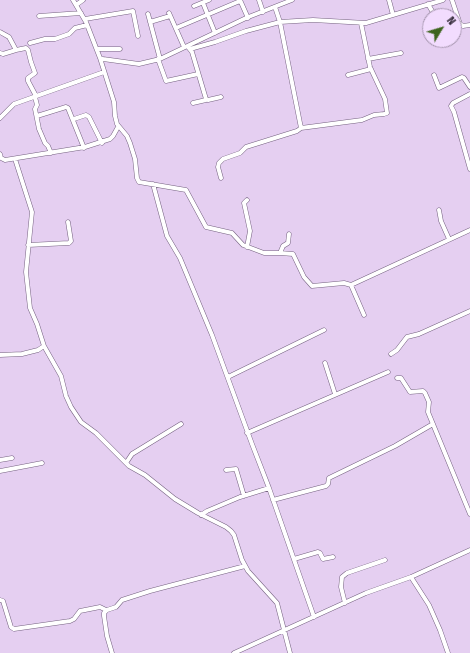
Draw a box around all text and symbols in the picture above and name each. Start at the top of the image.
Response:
north arrow [422,8,462,48]
text: N [444,14,458,28]

